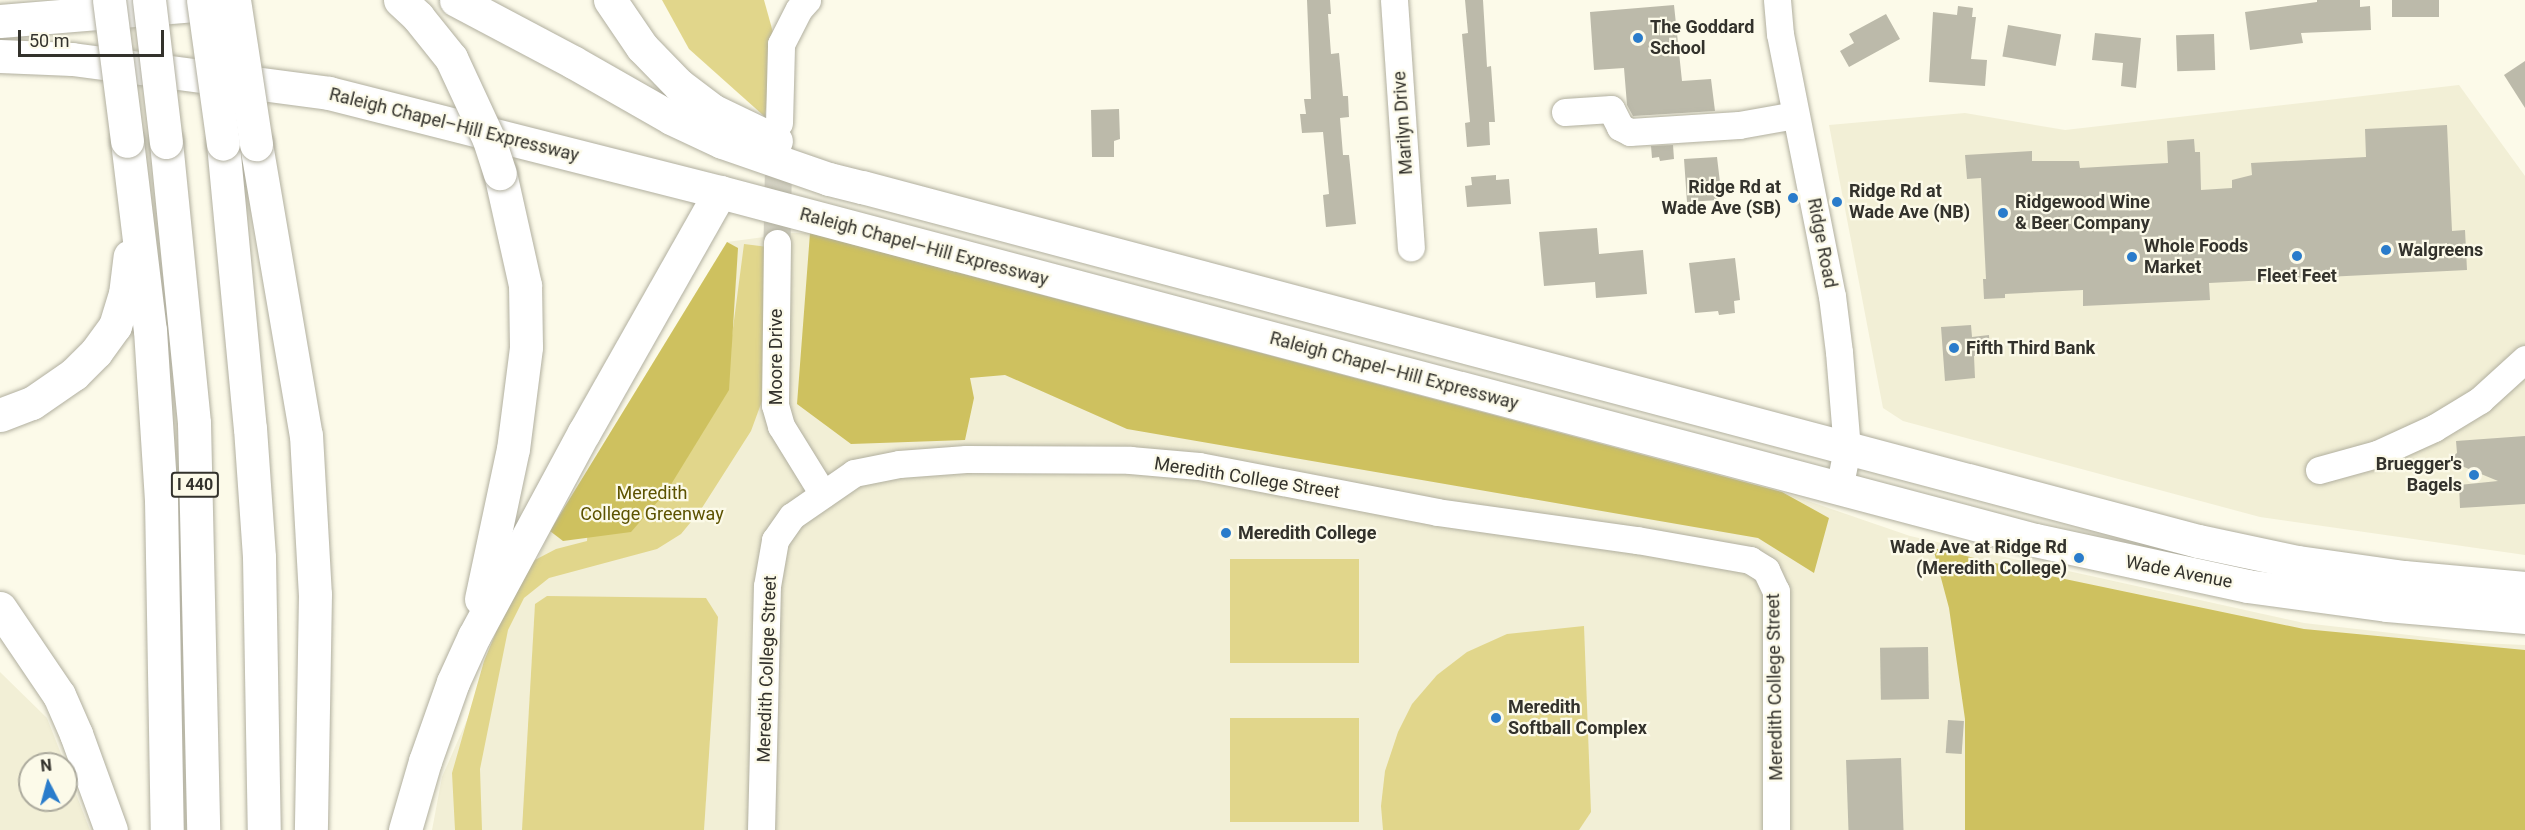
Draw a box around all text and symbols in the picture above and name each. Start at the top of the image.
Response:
place label: The Goddard School [1650,17,1754,60]
scale bar [21,18,166,56]
text: 50 m [29,30,69,51]
marker: The Goddard School [1631,31,1645,45]
street label: Marilyn Drive [1389,71,1417,175]
street label: Raleigh Chapel–Hill Expressway [327,84,581,166]
place label: Ridge Rd at Wade Ave (SB) [1662,177,1781,219]
place label: Ridge Rd at Wade Ave (NB) [1849,181,1970,224]
marker: Ridge Rd at Wade Ave (SB) [1786,191,1800,205]
place label: Ridgewood Wine & Beer Company [2015,192,2150,234]
marker: Ridge Rd at Wade Ave (NB) [1830,195,1844,209]
street label: Ridge Road [1803,196,1841,290]
street label: Raleigh Chapel–Hill Expressway [797,203,1051,291]
marker: Ridgewood Wine & Beer Company [1996,206,2010,220]
place label: Whole Foods Market [2144,236,2248,278]
place label: Walgreens [2398,239,2483,261]
marker: Walgreens [2379,243,2393,257]
marker: Fleet Feet [2290,249,2304,263]
marker: Whole Foods Market [2125,250,2139,264]
place label: Fleet Feet [2257,265,2337,287]
street label: Moore Drive [765,309,787,405]
street label: Raleigh Chapel–Hill Expressway [1267,327,1521,415]
place label: Fifth Third Bank [1966,337,2096,359]
marker: Fifth Third Bank [1947,341,1961,355]
street label: Meredith College Street [1153,453,1341,503]
place label: Bruegger's Bagels [2376,454,2462,496]
marker: Bruegger's Bagels [2467,468,2481,482]
road number: I 440 [170,472,220,498]
park label: Meredith College Greenway [580,483,724,526]
place label: Meredith College [1238,522,1376,544]
marker: Meredith College [1219,526,1233,540]
place label: Wade Ave at Ridge Rd (Meredith College) [1890,537,2067,580]
marker: Wade Ave at Ridge Rd (Meredith College) [2072,551,2086,565]
street label: Wade Avenue [2124,551,2234,593]
street label: Meredith College Street [753,575,781,763]
street label: Meredith College Street [1763,593,1787,781]
place label: Meredith Softball Complex [1508,697,1647,740]
marker: Meredith Softball Complex [1489,711,1503,725]
north arrow [18,752,78,812]
text: N [40,756,53,776]

